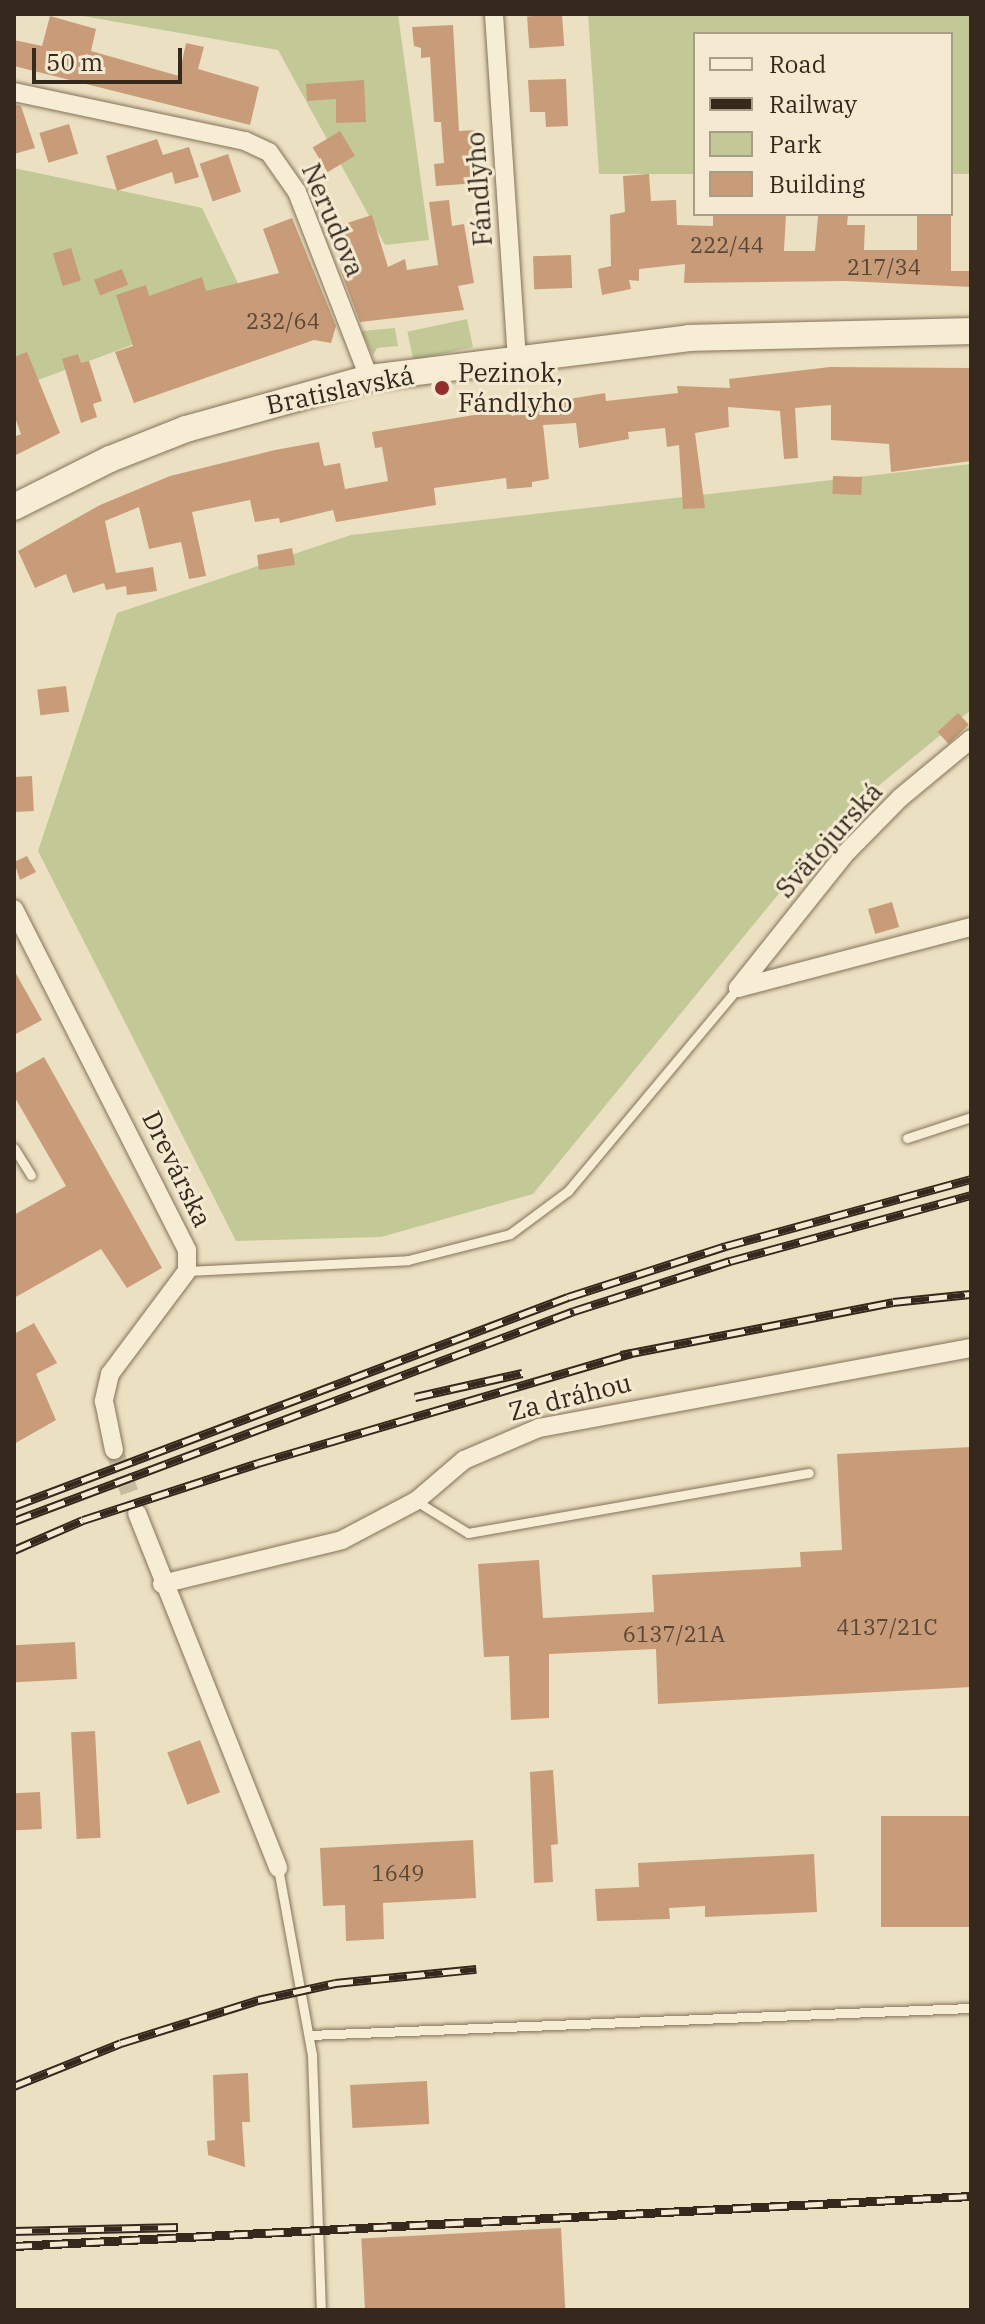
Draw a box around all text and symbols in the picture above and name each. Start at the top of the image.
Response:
scale bar [36,32,186,82]
legend [693,32,953,216]
text: 50 m [46,46,103,78]
text: Road [769,48,826,80]
text: Railway [769,88,857,120]
text: Park [769,128,821,160]
street label: Fándlyho [459,131,499,247]
street label: Nerudova [295,159,371,281]
text: Building [769,168,865,200]
house number: 222/44 [690,232,764,258]
house number: 217/34 [847,254,921,280]
house number: 232/64 [246,308,320,334]
place label: Pezinok, Fándlyho [458,357,572,418]
street label: Bratislavská [263,359,417,421]
marker: Pezinok, Fándlyho [433,379,451,397]
street label: Svätojurská [769,776,889,904]
street label: Drevárska [136,1106,218,1232]
street label: Za dráhou [505,1367,635,1427]
house number: 4137/21C [836,1614,938,1640]
house number: 6137/21A [623,1621,725,1647]
house number: 1649 [372,1860,424,1886]

